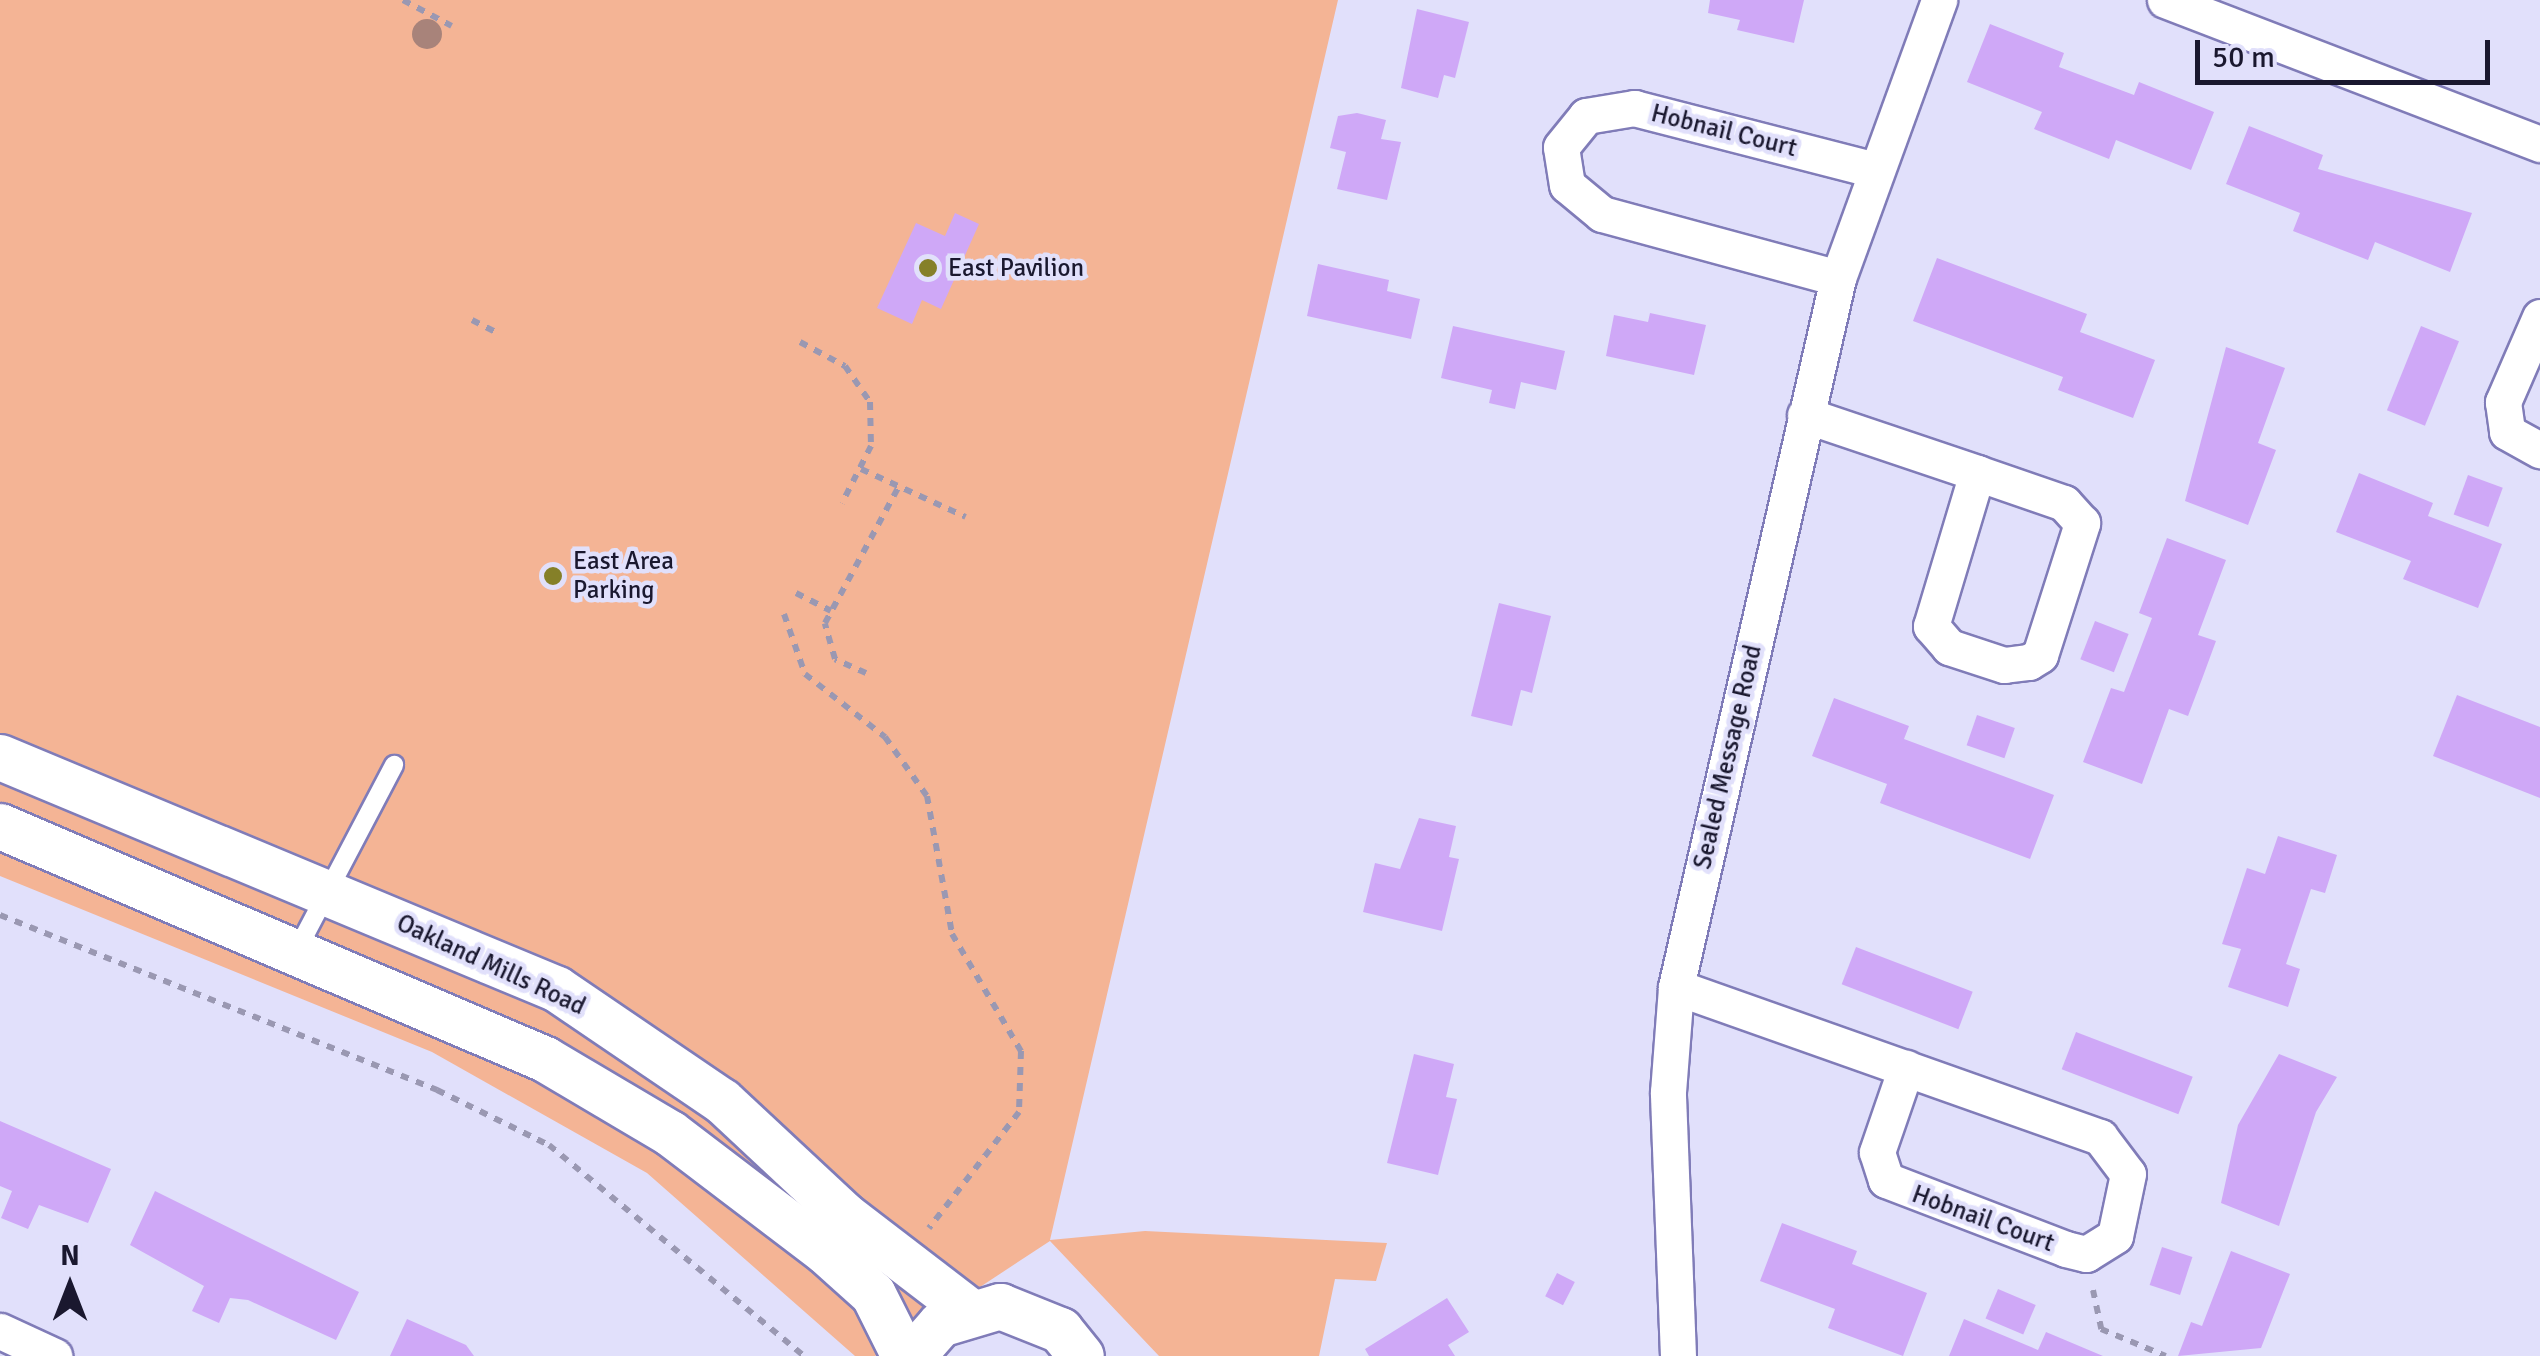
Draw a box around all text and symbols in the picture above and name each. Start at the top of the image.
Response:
scale bar [2200,20,2495,82]
text: 50 m [2212,39,2275,76]
street label: Hobnail Court [1648,98,1800,164]
place label: East Pavilion [948,253,1084,283]
marker: East Pavilion [917,257,939,279]
place label: East Area Parking [573,547,674,606]
marker: East Area Parking [542,565,564,587]
street label: Sealed Message Road [1688,642,1768,872]
street label: Oakland Mills Road [392,908,590,1022]
street label: Hobnail Court [1908,1179,2058,1259]
north arrow [20,1236,120,1336]
text: N [60,1239,80,1273]

